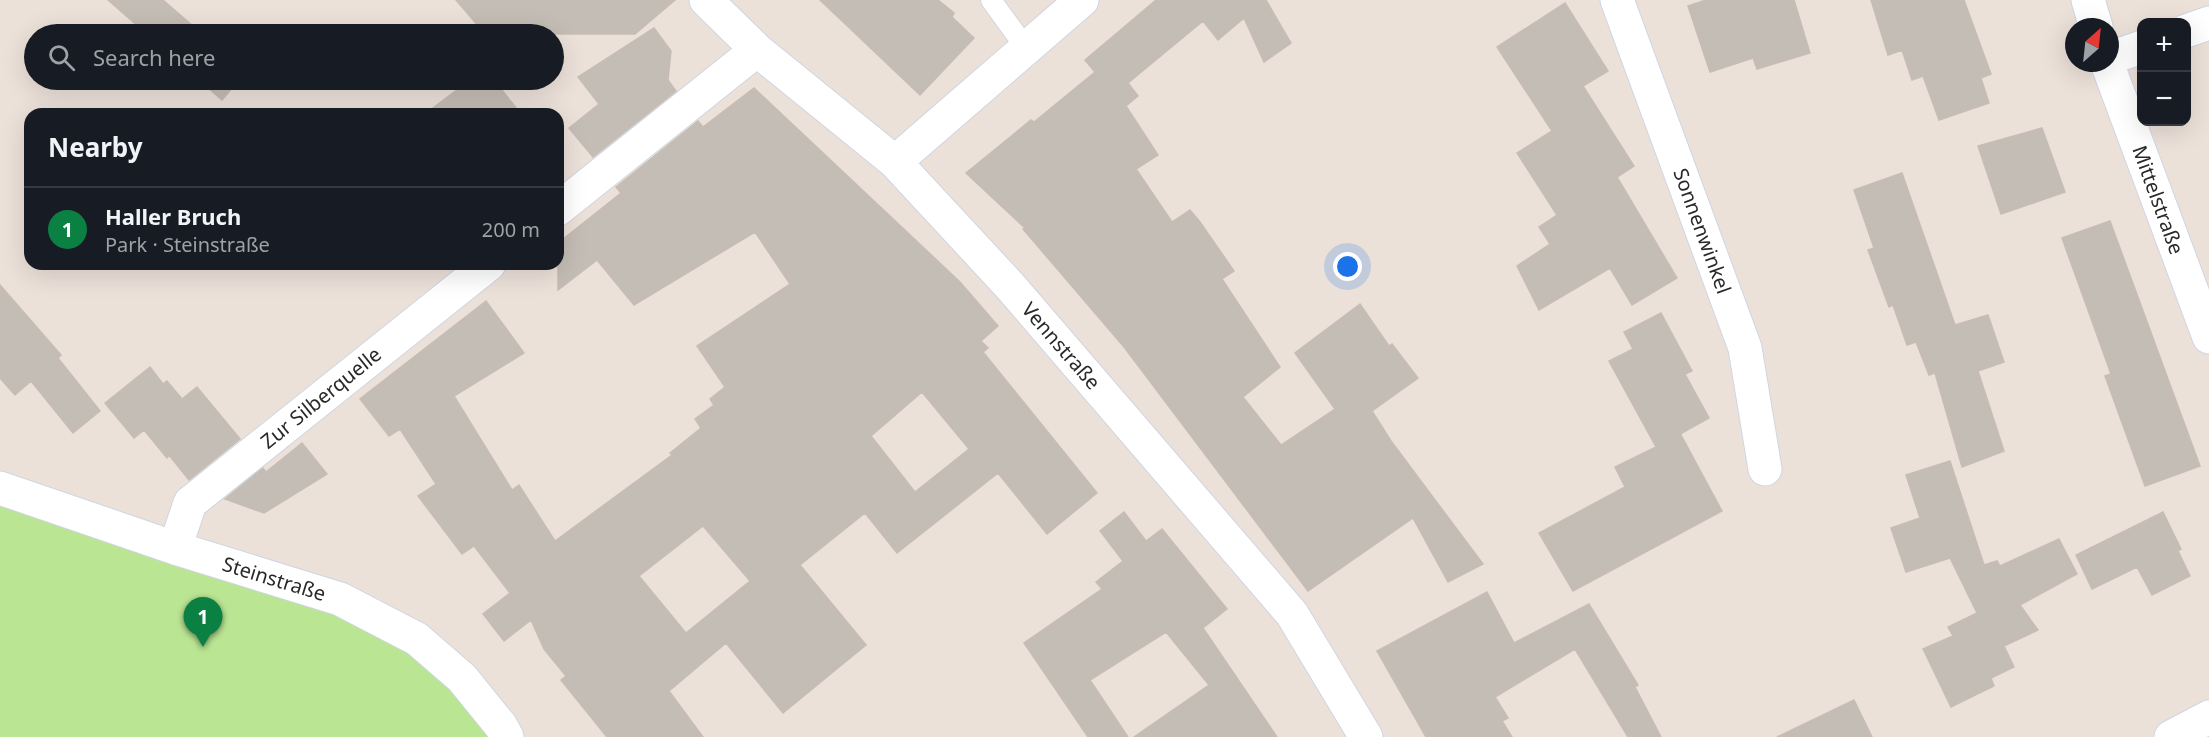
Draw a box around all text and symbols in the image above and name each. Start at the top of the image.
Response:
north arrow [2065,18,2119,72]
map controls [2137,18,2191,126]
button: + [2137,18,2191,72]
search box [24,24,564,90]
icon: search [45,41,78,74]
text: Search here [93,42,215,72]
button: − [2137,72,2191,126]
text: Nearby [48,129,143,165]
street label: Mittelstraße [2126,142,2191,258]
street label: Sonnenwinkel [1667,164,1738,297]
text: Haller Bruch [105,201,241,231]
text: 1 [62,216,73,243]
text: 200 m [482,216,540,243]
text: Park · Steinstraße [105,231,270,258]
your location [1333,252,1362,281]
street label: Vennstraße [1016,296,1107,395]
street label: Zur Silberquelle [255,341,387,455]
street label: Steinstraße [219,550,329,607]
pin: 1 [184,598,222,647]

